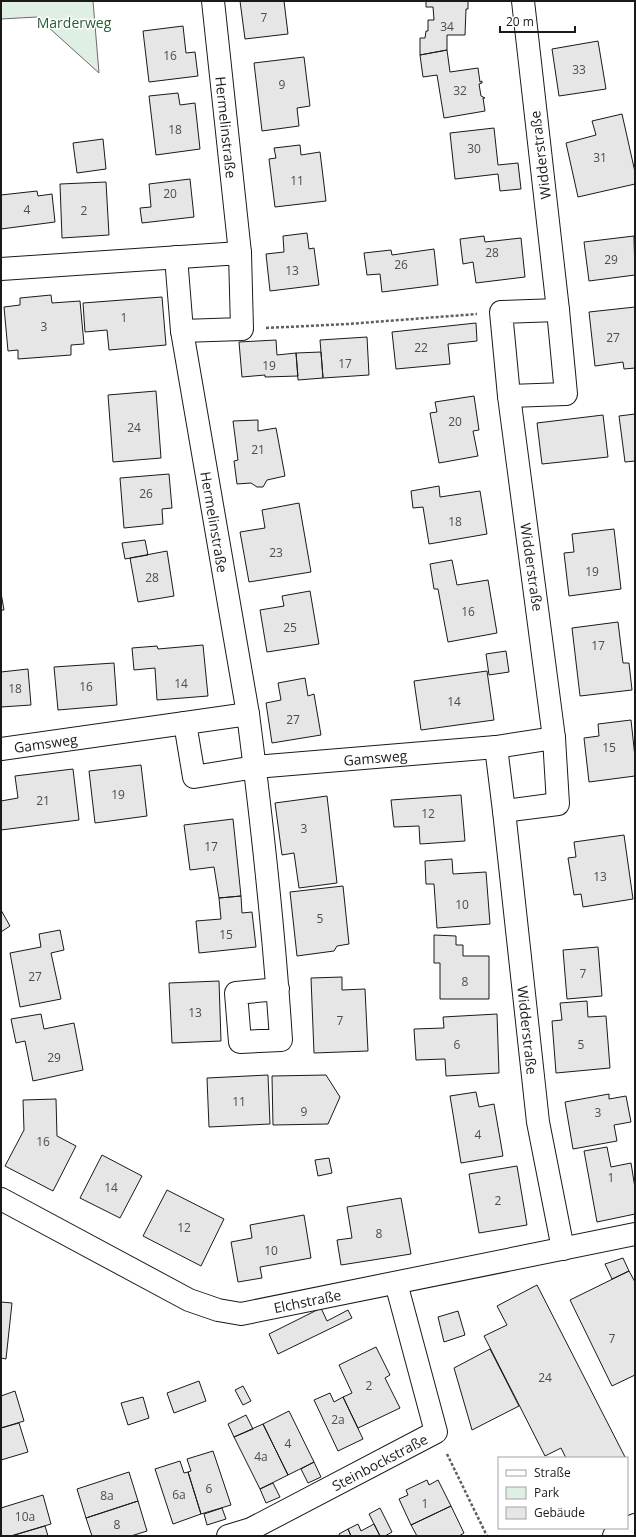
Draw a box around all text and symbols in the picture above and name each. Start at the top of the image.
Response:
scale bar [500,8,575,34]
house number: 7 [261,9,268,26]
park label: Marderweg [37,13,112,32]
text: 20 m [506,13,534,30]
house number: 34 [440,18,454,35]
house number: 16 [163,47,177,64]
house number: 33 [572,61,586,78]
street label: Hermelinstraße [212,75,241,179]
house number: 9 [279,76,286,93]
house number: 32 [453,82,467,99]
street label: Widderstraße [525,110,555,200]
house number: 18 [168,121,182,138]
house number: 30 [467,140,481,157]
house number: 31 [593,149,607,166]
house number: 11 [290,172,304,189]
house number: 20 [163,185,177,202]
house number: 4 [24,201,31,218]
house number: 2 [81,202,88,219]
house number: 28 [485,244,499,261]
house number: 29 [604,251,618,268]
house number: 26 [394,256,408,273]
house number: 13 [285,262,299,279]
house number: 1 [121,309,127,326]
house number: 3 [41,318,48,335]
house number: 27 [606,329,620,346]
house number: 22 [414,339,428,356]
house number: 17 [338,355,352,372]
house number: 19 [262,357,276,374]
house number: 20 [448,413,462,430]
house number: 24 [127,419,141,436]
house number: 21 [251,441,265,458]
street label: Hermelinstraße [197,470,233,574]
house number: 26 [139,485,153,502]
house number: 18 [448,513,462,530]
street label: Widderstraße [516,522,548,612]
house number: 23 [269,544,283,561]
house number: 19 [585,563,599,580]
house number: 28 [145,569,159,586]
house number: 16 [461,603,475,620]
house number: 25 [283,619,297,636]
house number: 17 [591,637,605,654]
house number: 14 [174,675,188,692]
house number: 16 [79,678,93,695]
house number: 18 [8,680,22,697]
house number: 14 [447,693,461,710]
house number: 27 [286,711,300,728]
street label: Gamsweg [13,729,79,757]
house number: 15 [602,739,616,756]
street label: Gamsweg [343,745,408,769]
house number: 19 [111,786,125,803]
house number: 21 [36,792,50,809]
house number: 12 [421,805,435,822]
house number: 3 [301,820,308,837]
house number: 17 [204,838,218,855]
house number: 13 [593,868,607,885]
house number: 10 [455,896,469,913]
house number: 5 [317,910,324,927]
house number: 15 [219,926,233,943]
house number: 7 [580,965,587,982]
house number: 27 [28,968,42,985]
house number: 8 [462,973,469,990]
street label: Widderstraße [514,985,542,1076]
house number: 13 [188,1004,202,1021]
house number: 7 [337,1012,344,1029]
house number: 6 [454,1036,461,1053]
house number: 5 [578,1036,585,1053]
house number: 29 [47,1049,61,1066]
house number: 11 [232,1093,246,1110]
house number: 9 [301,1103,308,1120]
house number: 3 [595,1104,602,1121]
house number: 4 [475,1126,482,1143]
house number: 16 [36,1133,50,1150]
house number: 1 [608,1169,614,1186]
house number: 14 [104,1179,118,1196]
house number: 2 [495,1192,502,1209]
house number: 12 [177,1219,191,1236]
house number: 8 [376,1225,383,1242]
house number: 10 [264,1242,278,1259]
street label: Elchstraße [272,1284,343,1317]
house number: 7 [609,1330,616,1347]
house number: 24 [538,1369,552,1386]
house number: 2 [366,1377,373,1394]
house number: 2a [331,1411,345,1428]
street label: Steinbockstraße [328,1429,431,1495]
house number: 4 [285,1435,292,1452]
house number: 4a [254,1448,268,1465]
legend [498,1457,628,1529]
text: Straße [534,1464,571,1481]
house number: 6 [206,1480,213,1497]
text: Park [534,1484,560,1501]
house number: 6a [172,1486,186,1503]
house number: 8a [100,1487,114,1504]
house number: 1 [422,1495,428,1512]
text: Gebäude [534,1504,585,1521]
house number: 10a [15,1508,35,1525]
house number: 8 [114,1516,121,1533]

